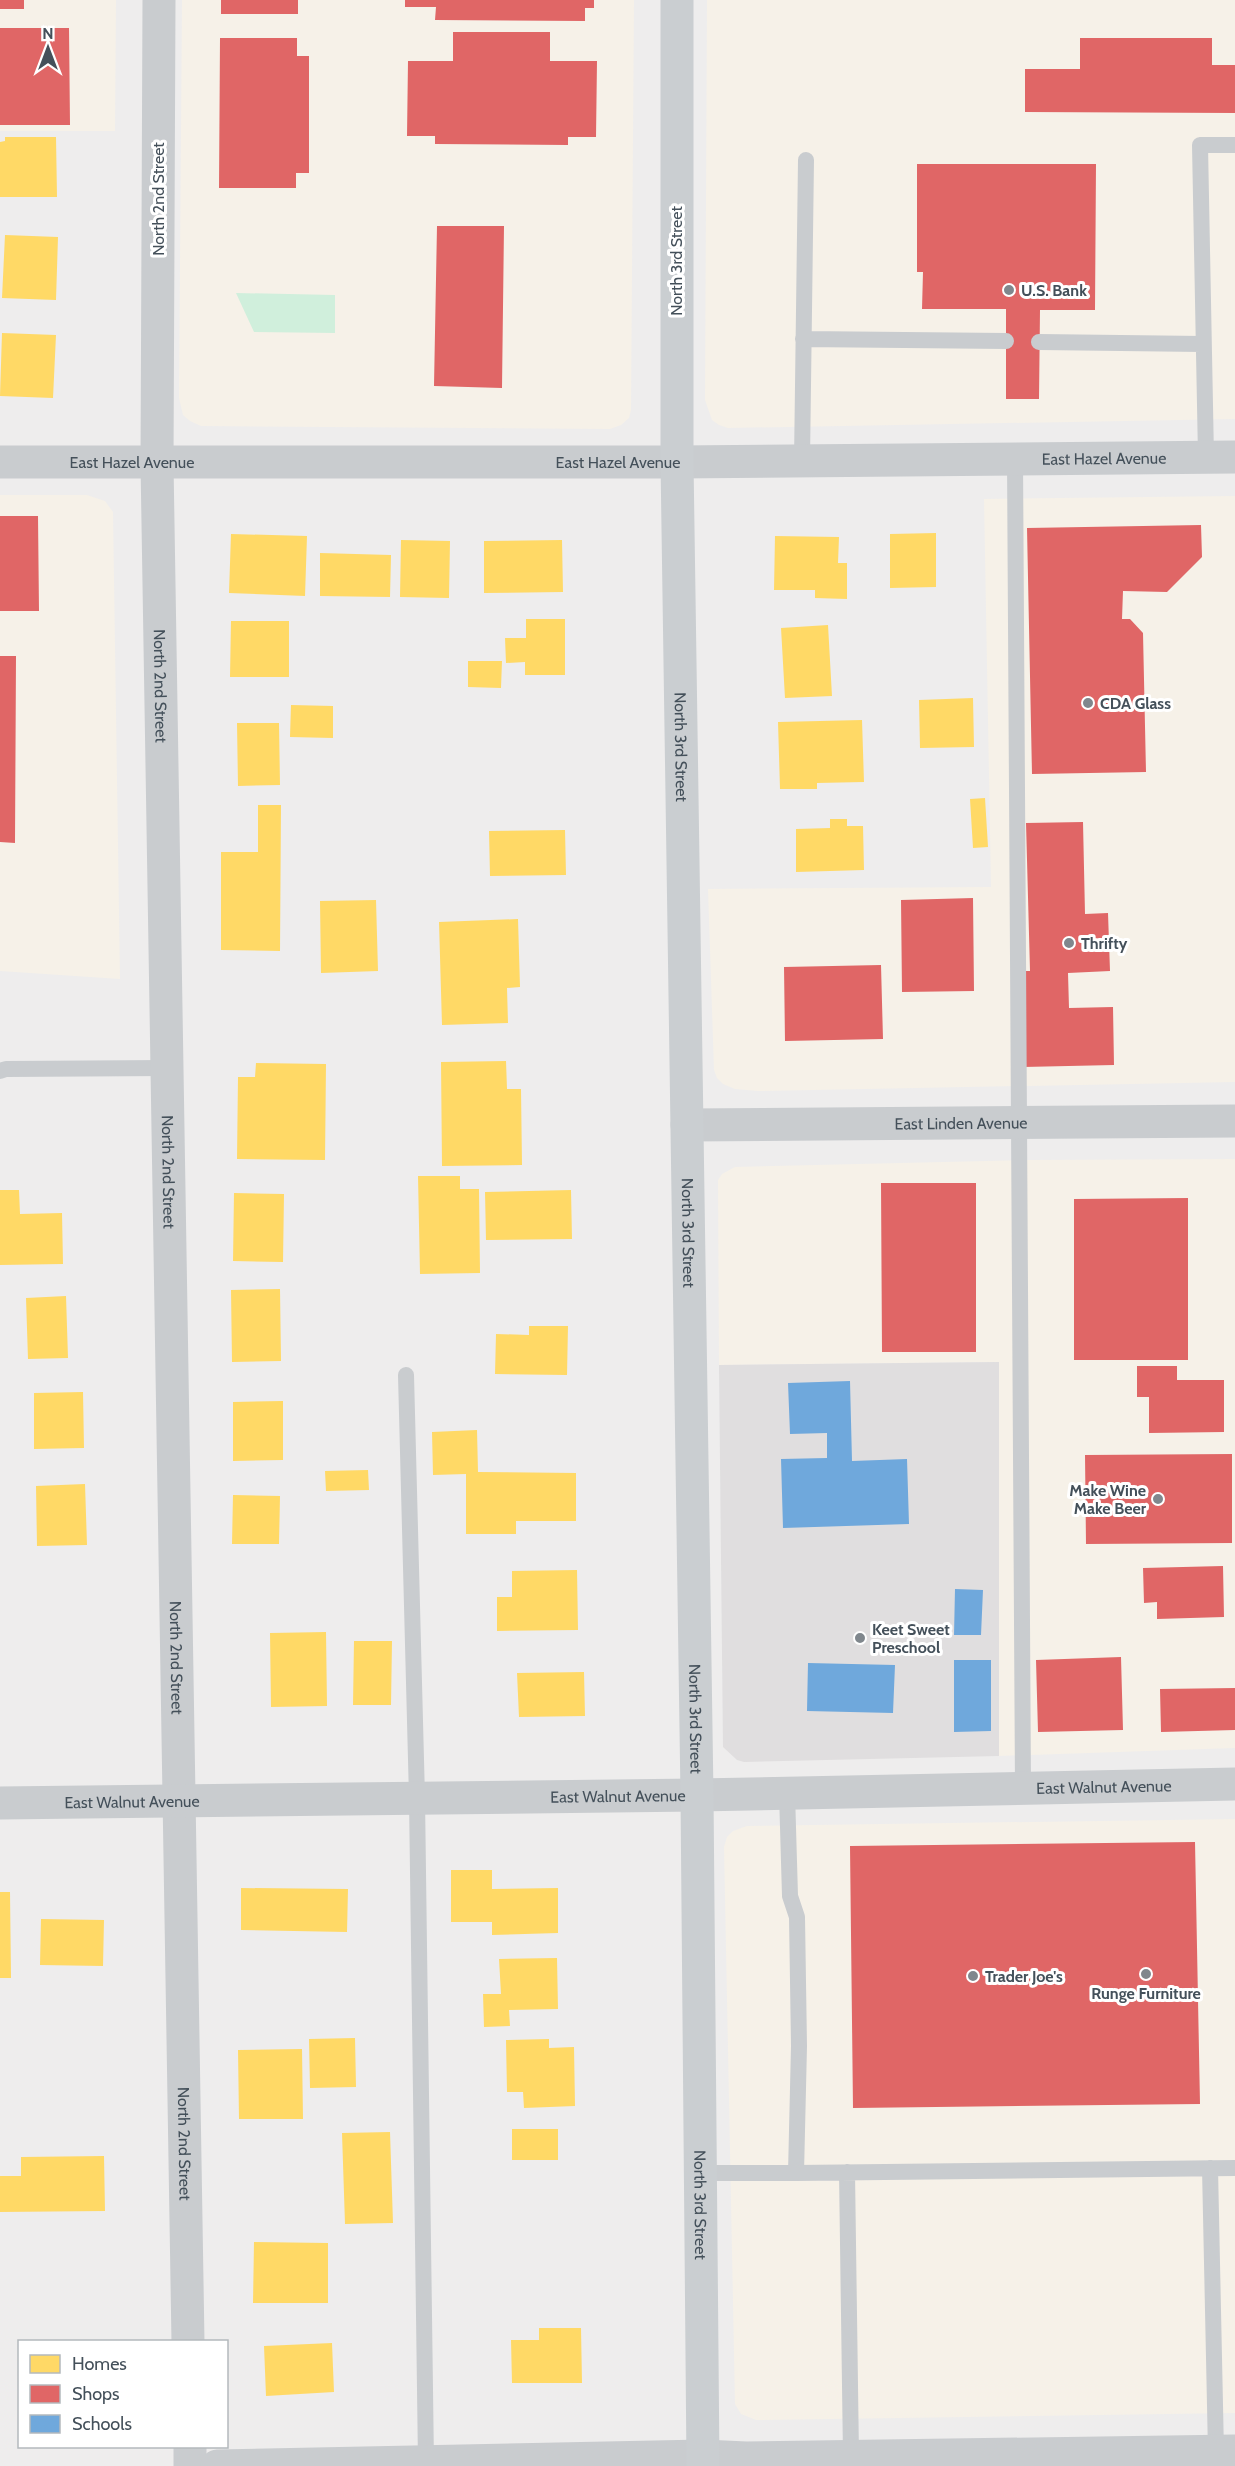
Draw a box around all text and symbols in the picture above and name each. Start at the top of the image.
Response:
north arrow [18,18,78,78]
text: N [42,24,54,43]
street label: North 2nd Street [149,142,168,256]
street label: North 3rd Street [667,206,686,316]
place label: U.S. Bank [1021,281,1087,300]
marker: U.S. Bank [1002,283,1016,297]
street label: East Hazel Avenue [1042,448,1166,468]
street label: East Hazel Avenue [70,453,194,472]
street label: East Hazel Avenue [556,453,680,472]
street label: North 2nd Street [150,629,171,744]
street label: North 3rd Street [671,692,692,803]
place label: CDA Glass [1100,694,1171,713]
marker: CDA Glass [1081,696,1095,710]
place label: Thrifty [1081,934,1128,953]
marker: Thrifty [1062,936,1076,950]
street label: East Linden Avenue [894,1113,1028,1133]
street label: North 2nd Street [158,1115,179,1229]
street label: North 3rd Street [678,1178,699,1289]
place label: Make Wine Make Beer [1069,1481,1147,1518]
marker: Make Wine Make Beer [1151,1492,1165,1506]
street label: North 2nd Street [166,1601,187,1715]
place label: Keet Sweet Preschool [872,1620,950,1657]
marker: Keet Sweet Preschool [853,1631,867,1645]
street label: North 3rd Street [686,1664,706,1775]
street label: East Walnut Avenue [1036,1776,1172,1798]
street label: East Walnut Avenue [550,1786,686,1806]
street label: East Walnut Avenue [64,1791,200,1812]
place label: Trader Joe's [985,1967,1063,1986]
marker: Runge Furniture [1139,1967,1153,1981]
marker: Trader Joe's [966,1969,980,1983]
place label: Runge Furniture [1091,1984,1201,2003]
street label: North 2nd Street [174,2087,195,2201]
street label: North 3rd Street [691,2150,711,2260]
legend [18,2340,228,2448]
text: Homes [72,2353,127,2375]
text: Shops [72,2383,120,2405]
text: Schools [72,2413,132,2435]

